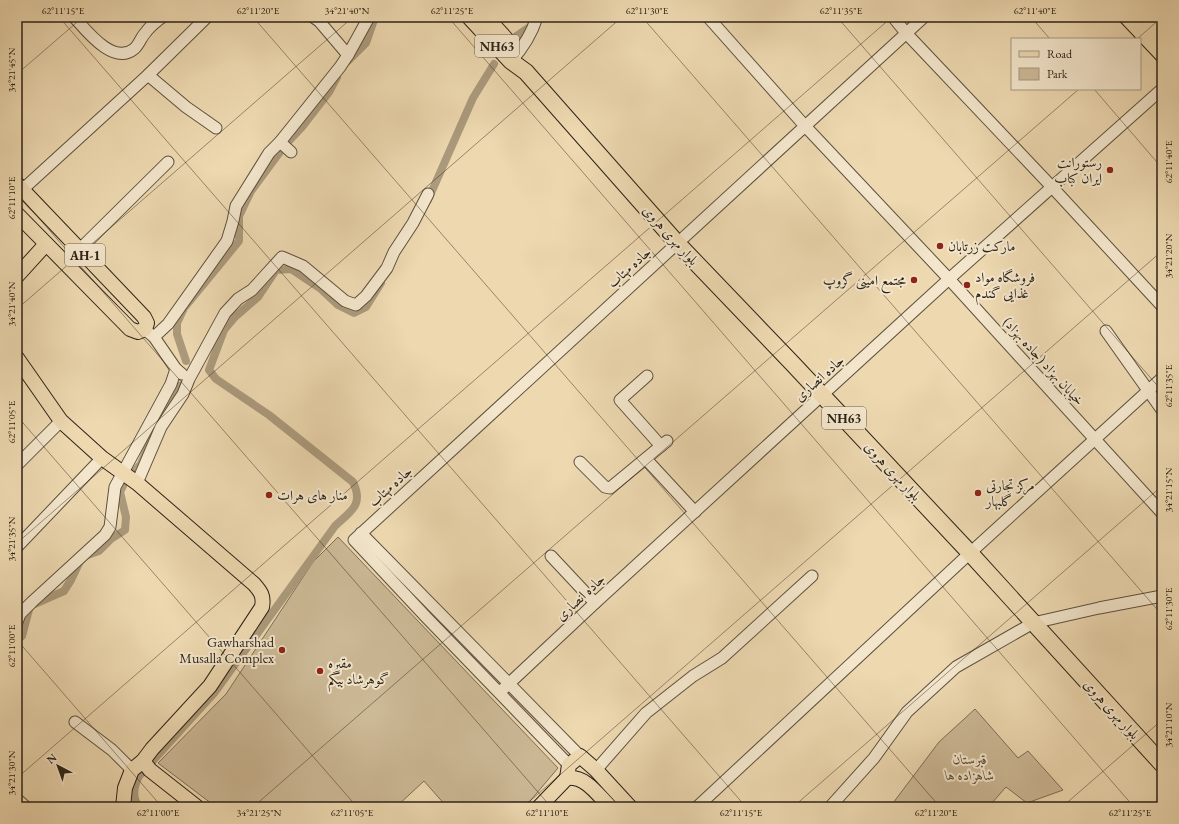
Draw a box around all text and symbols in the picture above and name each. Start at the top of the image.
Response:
text: 62°11'15"E [42,4,85,17]
text: 62°11'20"E [237,4,280,17]
text: 34°21'40"N [325,4,370,17]
text: 62°11'25"E [431,4,474,17]
text: 62°11'30"E [626,4,669,17]
text: 62°11'35"E [820,4,863,17]
text: 62°11'40"E [1014,4,1057,17]
road number: NH63 [475,35,519,57]
legend [1011,38,1141,90]
text: Road [1047,46,1073,62]
text: 34°21'45"N [5,47,18,92]
text: Park [1047,66,1068,82]
text: 62°11'40"E [1162,140,1175,183]
place label: رستورانت ایران کباب [1054,153,1102,187]
marker: رستورانت ایران کباب [1105,165,1115,175]
text: 62°11'10"E [5,176,18,219]
street label: بلوار مهری هروی [638,201,703,270]
text: 34°21'20"N [1162,233,1175,278]
place label: مارکت زرتابان [948,237,1016,255]
marker: مارکت زرتابان [935,241,945,251]
street label: جاده مهتاب [603,243,655,292]
road number: AH-1 [65,244,105,266]
place label: فروشگاه مواد غذایی گندم [975,268,1035,306]
place label: مجتمع امینی گروپ [823,271,907,294]
marker: مجتمع امینی گروپ [909,275,919,285]
marker: فروشگاه مواد غذایی گندم [962,280,972,290]
text: 34°21'40"N [5,281,18,326]
street label: خیابان بهزاد (جاده بهزاد) [999,313,1089,410]
street label: جاده انصاری [790,351,848,405]
text: 62°11'35"E [1162,364,1175,407]
text: 62°11'05"E [5,400,18,443]
road number: NH63 [822,407,866,429]
street label: بلوار مهری هروی [860,437,925,506]
street label: جاده مهتاب [364,462,416,511]
text: 34°21'15"N [1162,467,1175,512]
place label: مرکز تجارتی گلبهار [984,476,1035,511]
place label: منار های هرات [277,486,348,504]
marker: مرکز تجارتی گلبهار [973,488,983,498]
marker: منار های هرات [264,490,274,500]
text: 34°21'35"N [5,516,18,561]
street label: جاده انصاری [551,570,609,624]
text: 62°11'30"E [1162,587,1175,630]
text: 62°11'00"E [5,624,18,667]
place label: Gawharshad Musalla Complex [179,633,275,667]
marker: Gawharshad Musalla Complex [277,645,287,655]
place label: مقبره گوهرشاد بیگم [328,654,389,693]
marker: مقبره گوهرشاد بیگم [315,666,325,676]
street label: بلوار مهری هروی [1079,675,1144,744]
text: 34°21'10"N [1162,702,1175,747]
north arrow [38,746,78,786]
text: 34°21'30"N [5,750,18,795]
text: N [43,750,59,767]
park label: قبرستان شاهزاده ها [943,750,995,784]
text: 62°11'00"E [137,806,180,819]
text: 34°21'25"N [237,806,282,819]
text: 62°11'05"E [331,806,374,819]
text: 62°11'10"E [526,806,569,819]
text: 62°11'15"E [720,806,763,819]
text: 62°11'20"E [915,806,958,819]
text: 62°11'25"E [1109,806,1152,819]

